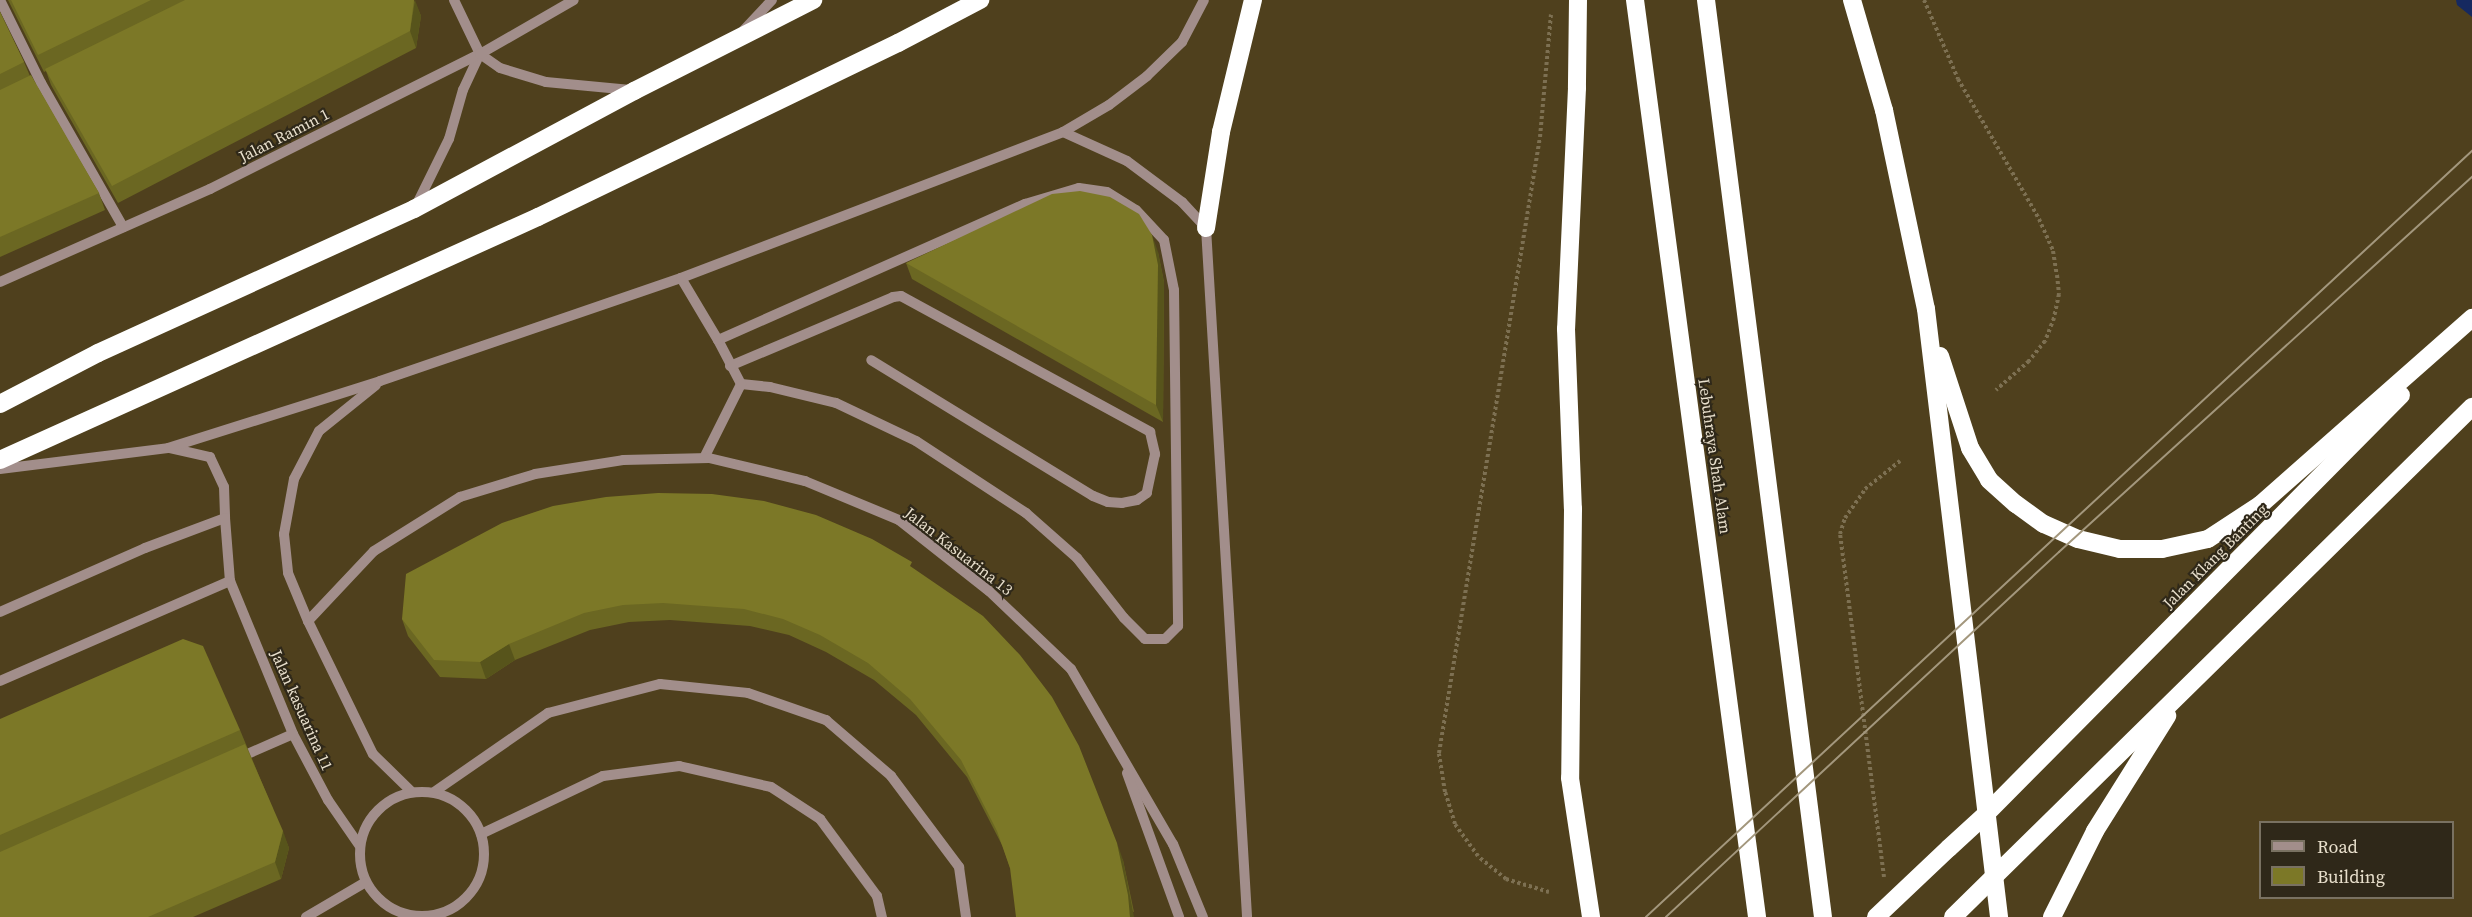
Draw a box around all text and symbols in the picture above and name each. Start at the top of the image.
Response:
street label: Jalan Ramin 1 [236,104,332,166]
street label: Lebuhraya Shah Alam [1695,377,1735,535]
street label: Jalan Klang Banting [2159,500,2271,612]
street label: Jalan Kasuarina 13 [901,503,1017,599]
street label: Jalan kasuarina 11 [267,647,337,773]
legend [2259,821,2454,899]
text: Road [2317,834,2358,859]
text: Building [2317,864,2385,889]

